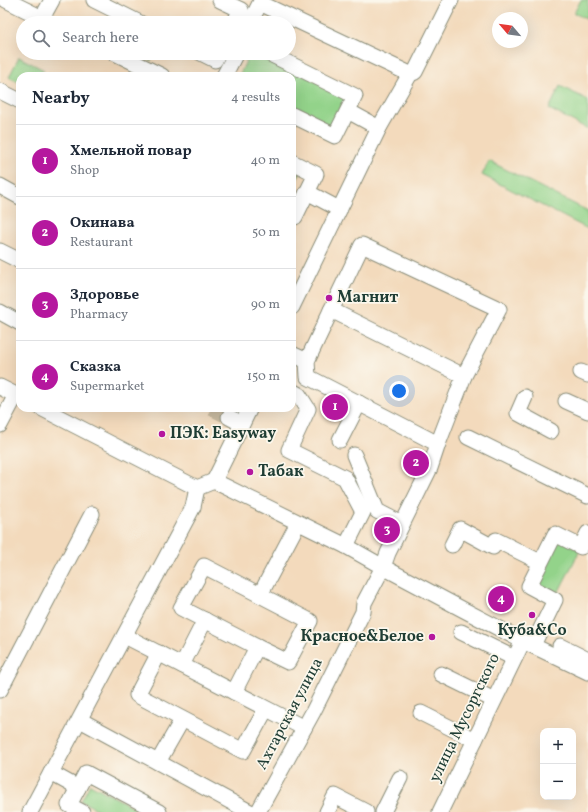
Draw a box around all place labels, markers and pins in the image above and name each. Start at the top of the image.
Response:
place label: Магнит [337,287,398,309]
marker: Магнит [324,293,334,303]
pin: 1 [322,392,348,422]
place label: ПЭК: Easyway [170,423,276,445]
marker: ПЭК: Easyway [157,429,167,439]
pin: 2 [403,448,429,478]
place label: Табак [258,461,304,483]
marker: Табак [245,467,255,477]
pin: 3 [374,515,400,545]
pin: 4 [488,584,514,614]
marker: Куба&Co [527,610,537,620]
place label: Куба&Co [497,620,567,642]
place label: Красное&Белое [300,626,424,648]
marker: Красное&Белое [427,632,437,642]

